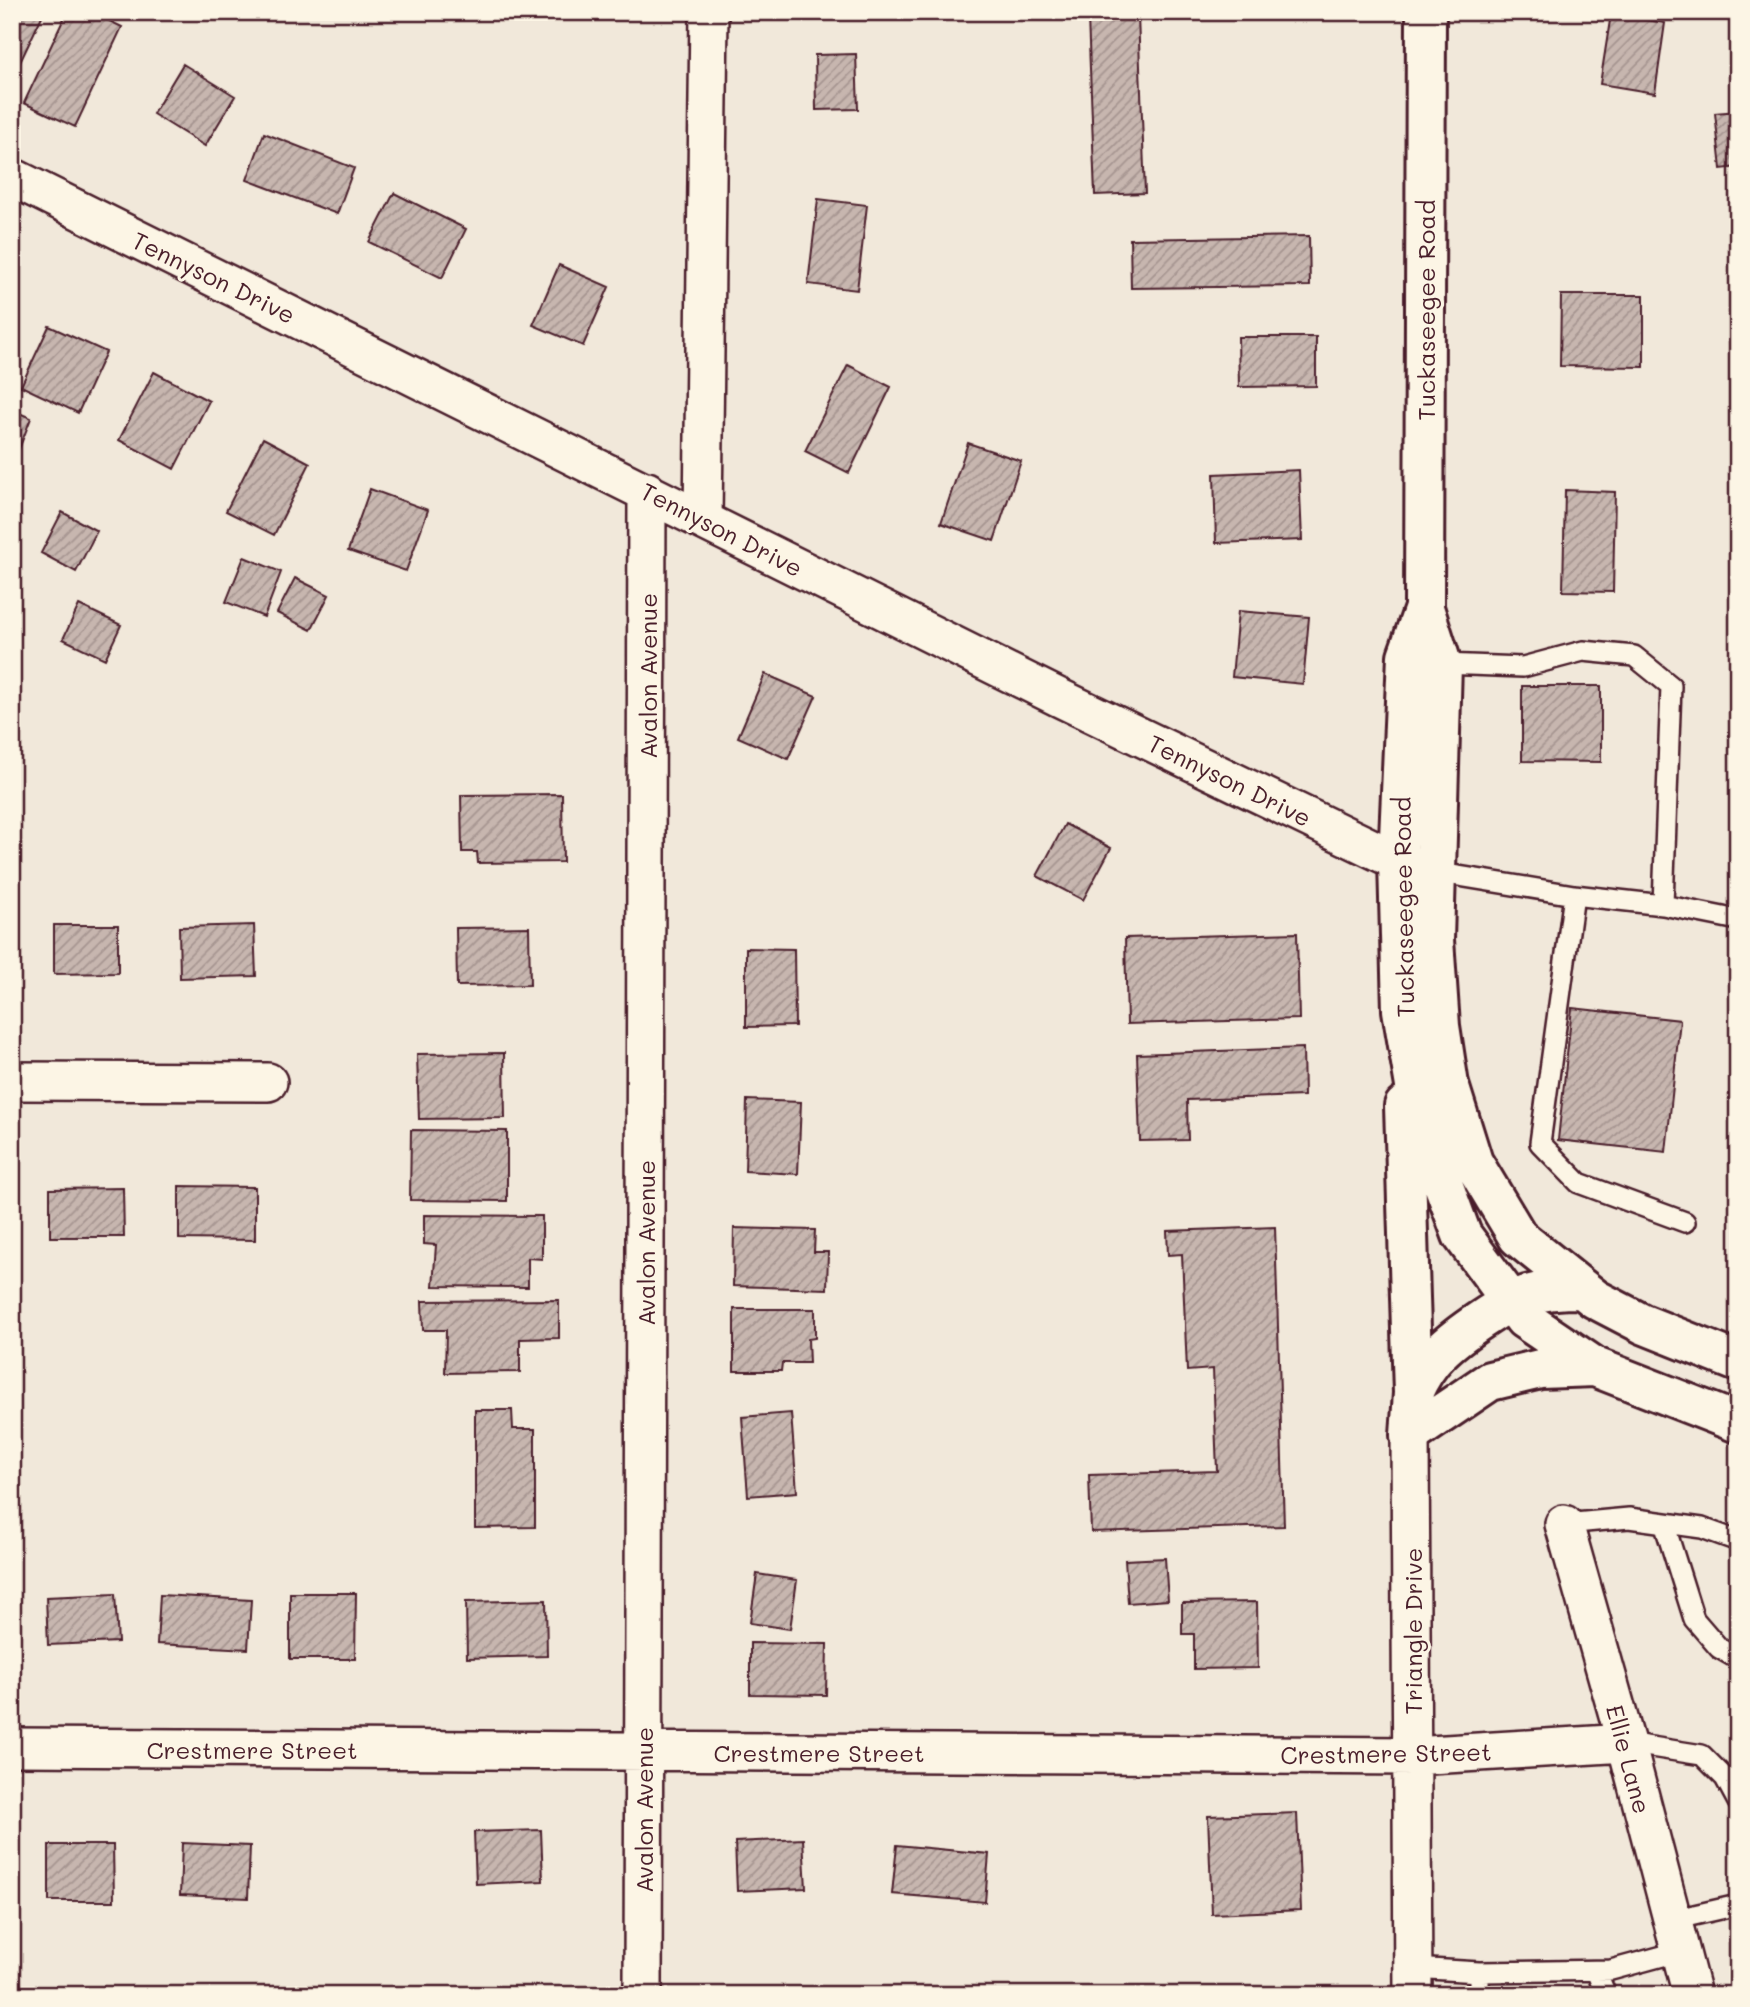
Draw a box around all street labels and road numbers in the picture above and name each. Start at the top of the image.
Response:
street label: Tuckaseegee Road [1410,200,1441,420]
street label: Tennyson Drive [127,224,301,330]
street label: Tennyson Drive [636,475,808,583]
street label: Avalon Avenue [632,593,663,759]
street label: Tennyson Drive [1143,727,1317,833]
street label: Tuckaseegee Road [1386,796,1420,1018]
street label: Avalon Avenue [630,1160,661,1326]
street label: Triangle Drive [1397,1548,1428,1714]
street label: Ellie Lane [1600,1701,1658,1817]
street label: Avalon Avenue [628,1727,659,1893]
street label: Crestmere Street [146,1734,358,1765]
street label: Crestmere Street [1280,1736,1492,1770]
street label: Crestmere Street [713,1737,925,1768]

